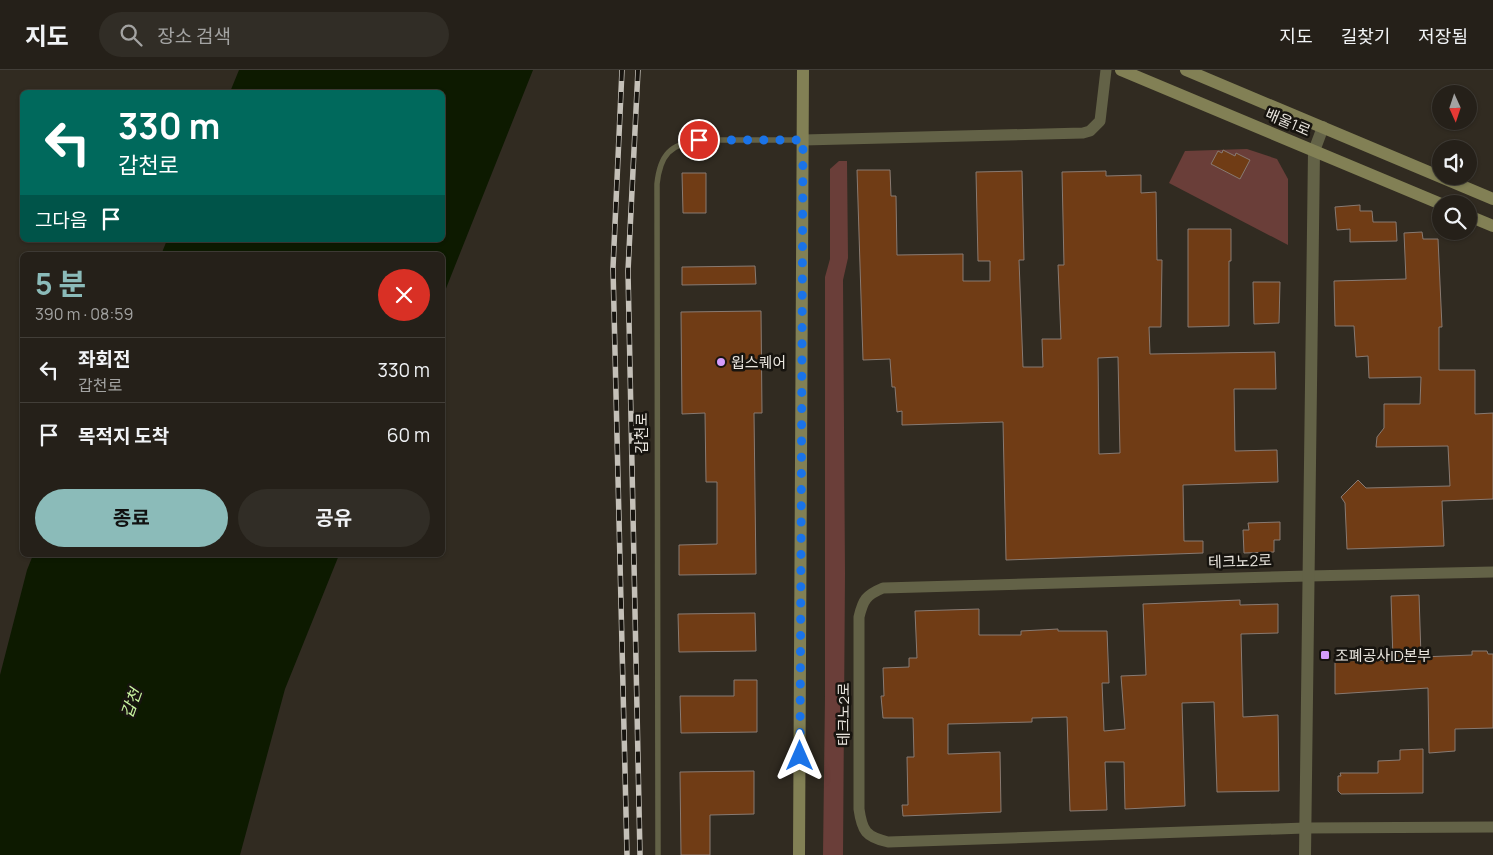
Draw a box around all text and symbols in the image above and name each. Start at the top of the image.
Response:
search box [99,12,449,57]
text: 지도 [25,19,69,52]
icon: search [117,21,145,49]
text: 장소 검색 [157,23,231,49]
text: 지도 [1280,24,1313,48]
text: 길찾기 [1341,24,1390,48]
text: 저장됨 [1418,24,1468,48]
north arrow [1432,85,1478,130]
map controls [1432,85,1477,240]
text: 330 m [118,102,220,150]
street label: 배울1로 [1262,103,1314,141]
icon: left [35,110,100,175]
pin [678,119,720,161]
icon: arrive [685,126,713,154]
button: sound [1432,140,1477,185]
text: 갑천로 [118,150,179,180]
button: search [1432,195,1477,240]
icon: arrive [97,205,125,233]
text: 그다음 [35,207,87,233]
text: 5 분 [35,263,86,304]
button: close [378,269,430,321]
text: 390 m · 08:59 [35,303,133,325]
text: 좌회전 [78,346,130,372]
place label: 윕스퀘어 [731,352,786,373]
icon: left [35,356,63,384]
marker: 윕스퀘어 [715,356,727,368]
text: 330 m [377,357,430,383]
text: 갑천로 [78,374,122,396]
street label: 갑천로 [631,412,652,454]
icon: arrive [35,421,63,449]
text: 60 m [387,422,430,448]
text: 목적지 도착 [78,423,169,449]
button: 종료 [35,489,228,547]
button: 공유 [238,489,430,547]
street label: 테크노2로 [1208,549,1272,573]
place label: 조폐공사ID본부 [1335,645,1431,666]
marker: 조폐공사ID본부 [1319,649,1331,661]
street label: 테크노2로 [833,682,854,746]
water label: 갑천 [116,683,147,721]
position arrow [773,729,825,781]

